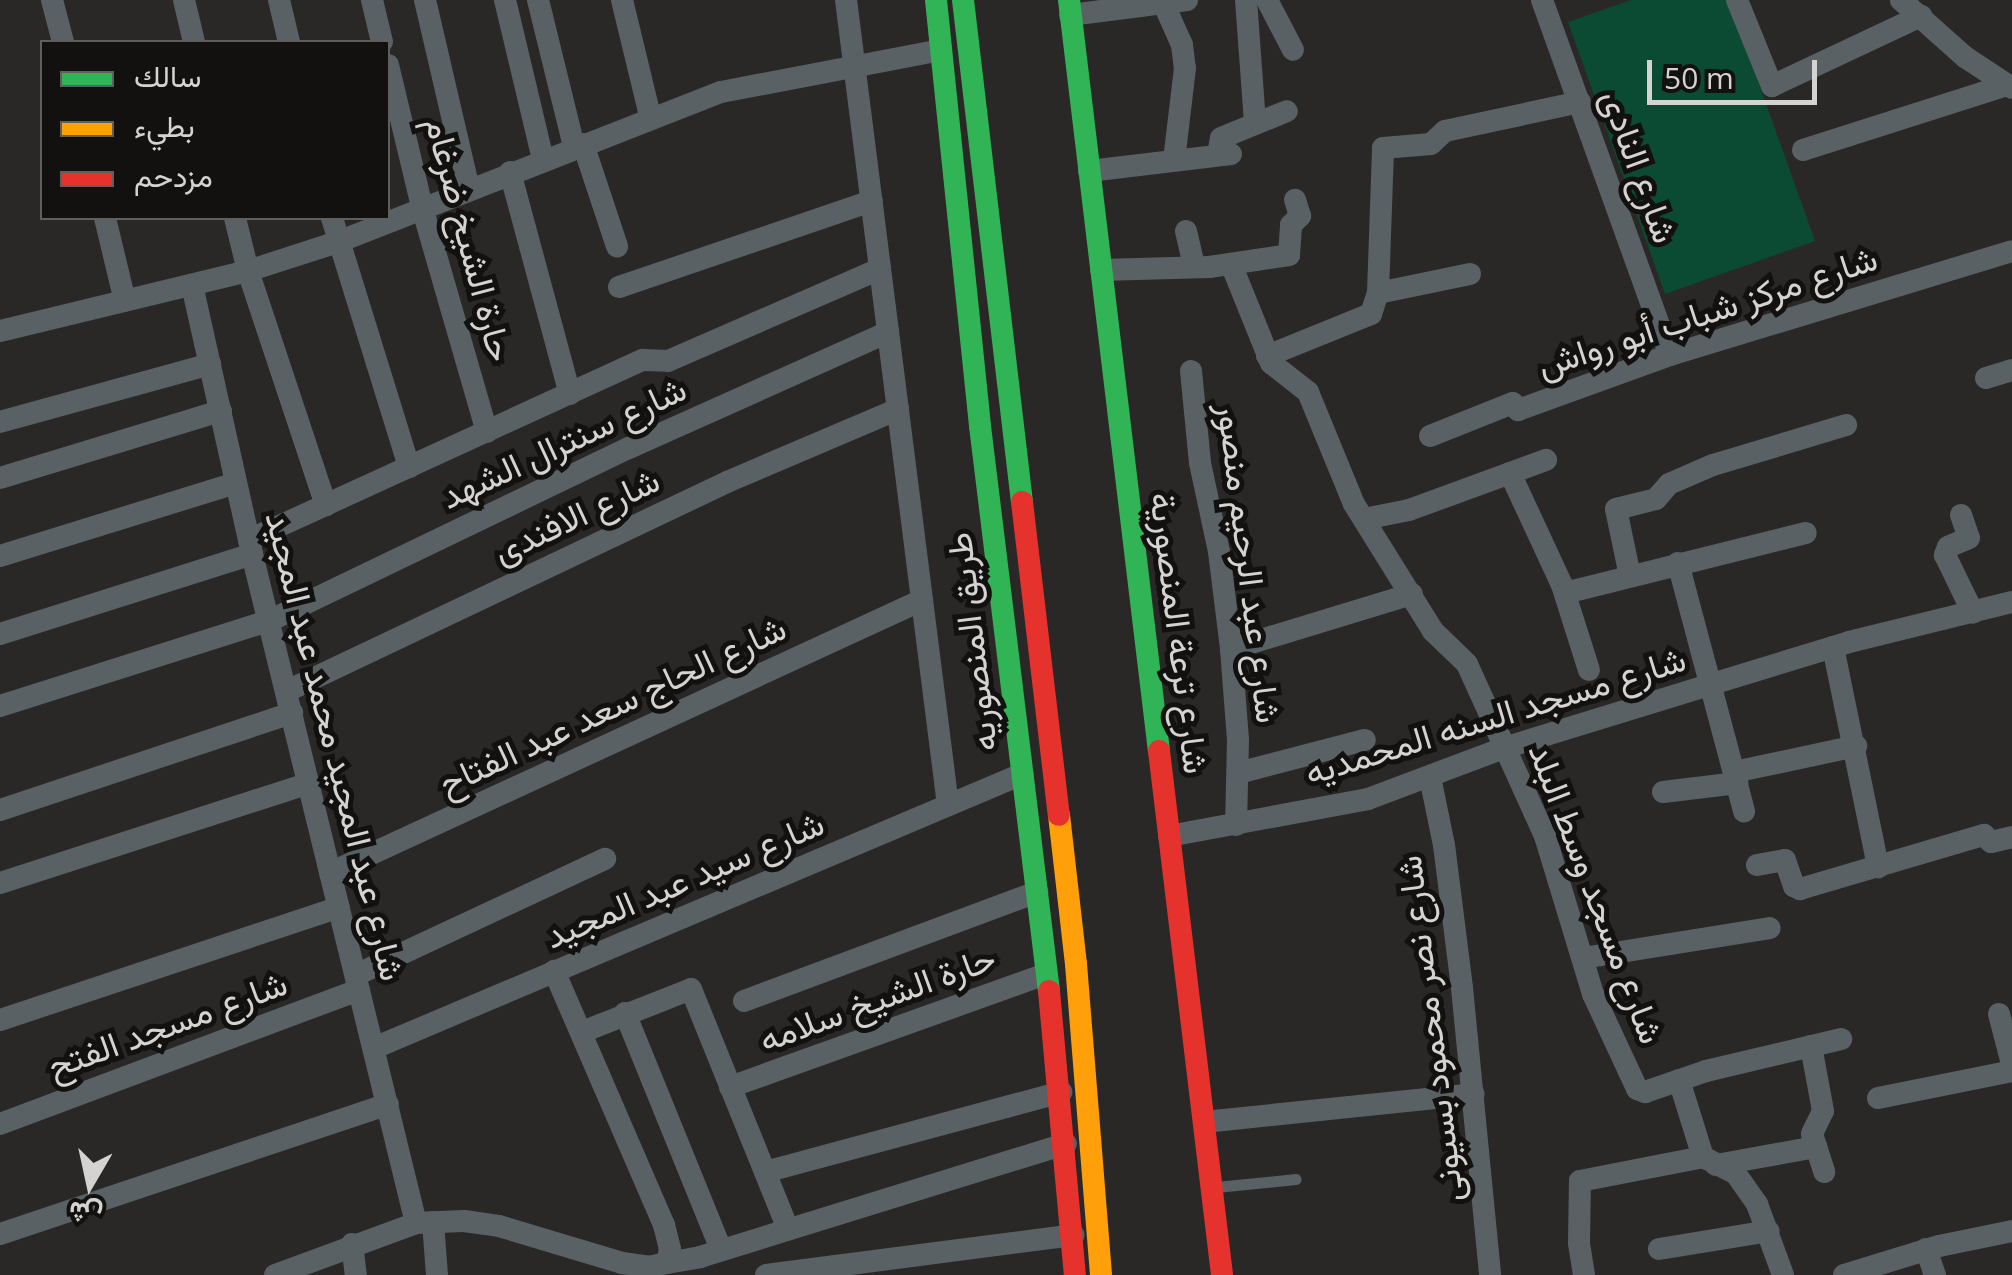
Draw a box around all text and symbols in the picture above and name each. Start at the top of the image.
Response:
legend [40,40,390,220]
scale bar [1652,40,1822,102]
text: سالك [134,55,201,96]
text: 50 m [1664,57,1734,98]
street label: شارع النادى [1593,84,1687,248]
text: بطيء [134,105,195,146]
street label: حارة الشيخ ضرغام [417,112,523,366]
text: مزدحم [134,155,213,196]
street label: شارع مركز شباب أبو رواش [1532,236,1882,386]
street label: شارع سنترال الشهد [434,367,692,517]
street label: شارع عبد الرحيم منصور [1210,401,1290,725]
street label: شارع الافندى [486,458,666,572]
street label: شارع ترعة المنصورية [1142,490,1218,776]
street label: شارع عبد المجيد محمد عبد المجيد [257,507,415,985]
street label: طريق المنصوريه [937,530,1005,754]
street label: شارع الحاج سعد عبد الفتاح [432,606,792,804]
street label: شارع مسجد السنه المحمديه [1300,637,1690,793]
street label: شارع مسجد وسط البلد [1520,737,1674,1049]
street label: شارع سيد عبد المجيد [538,801,830,957]
street label: شارع نصر محمود بسيونى [1387,853,1471,1205]
street label: حارة الشيخ سلامه [753,936,1001,1060]
street label: شارع مسجد الفتح [42,961,292,1087]
north arrow [40,1135,140,1235]
text: ش [66,1193,105,1236]

